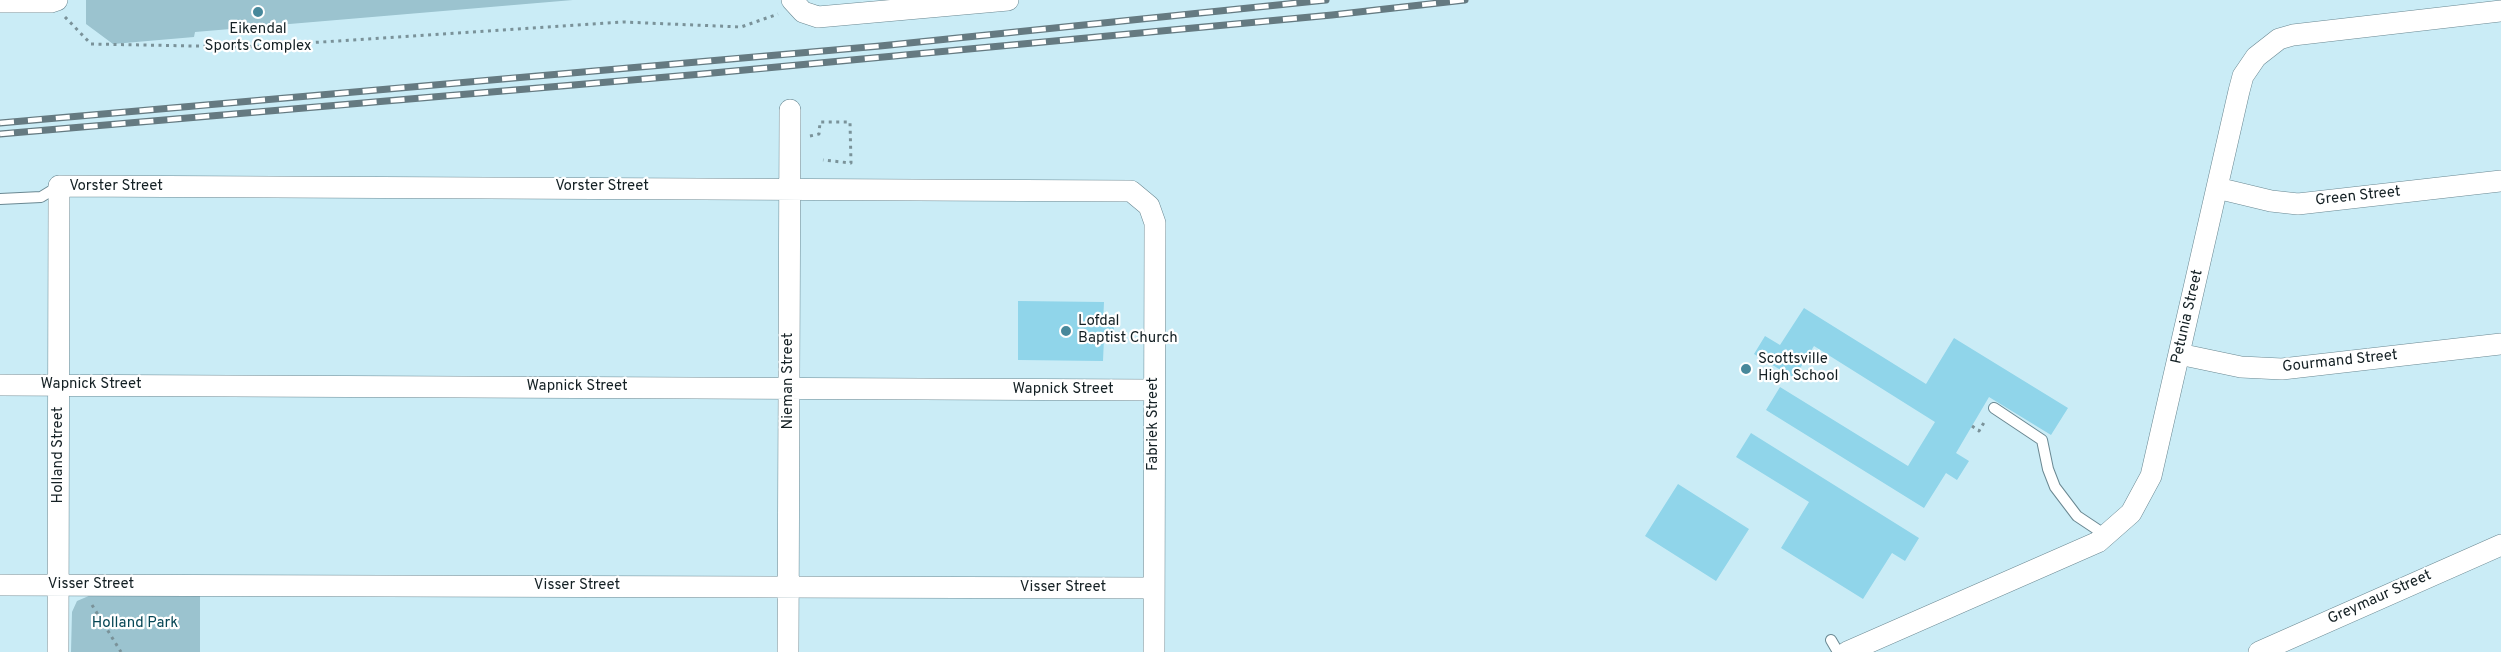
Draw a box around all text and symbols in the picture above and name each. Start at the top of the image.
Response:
marker: Eikendal Sports Complex [251,5,265,19]
place label: Eikendal Sports Complex [205,21,311,56]
street label: Vorster Street [69,178,163,196]
street label: Vorster Street [555,178,649,196]
street label: Green Street [2314,184,2402,210]
street label: Petunia Street [2168,268,2208,366]
place label: Lofdal Baptist Church [1078,313,1178,348]
marker: Lofdal Baptist Church [1059,324,1073,338]
street label: Nieman Street [780,333,798,429]
street label: Gourmand Street [2281,347,2399,377]
place label: Scottsville High School [1758,351,1839,386]
marker: Scottsville High School [1739,362,1753,376]
street label: Wapnick Street [40,376,142,394]
street label: Fabriek Street [1145,377,1163,471]
street label: Wapnick Street [526,378,628,396]
street label: Wapnick Street [1012,381,1114,399]
street label: Holland Street [50,407,68,503]
street label: Greymaur Street [2325,567,2435,629]
street label: Visser Street [48,576,134,594]
street label: Visser Street [534,577,620,595]
street label: Visser Street [1020,579,1106,597]
park label: Holland Park [92,615,178,633]

